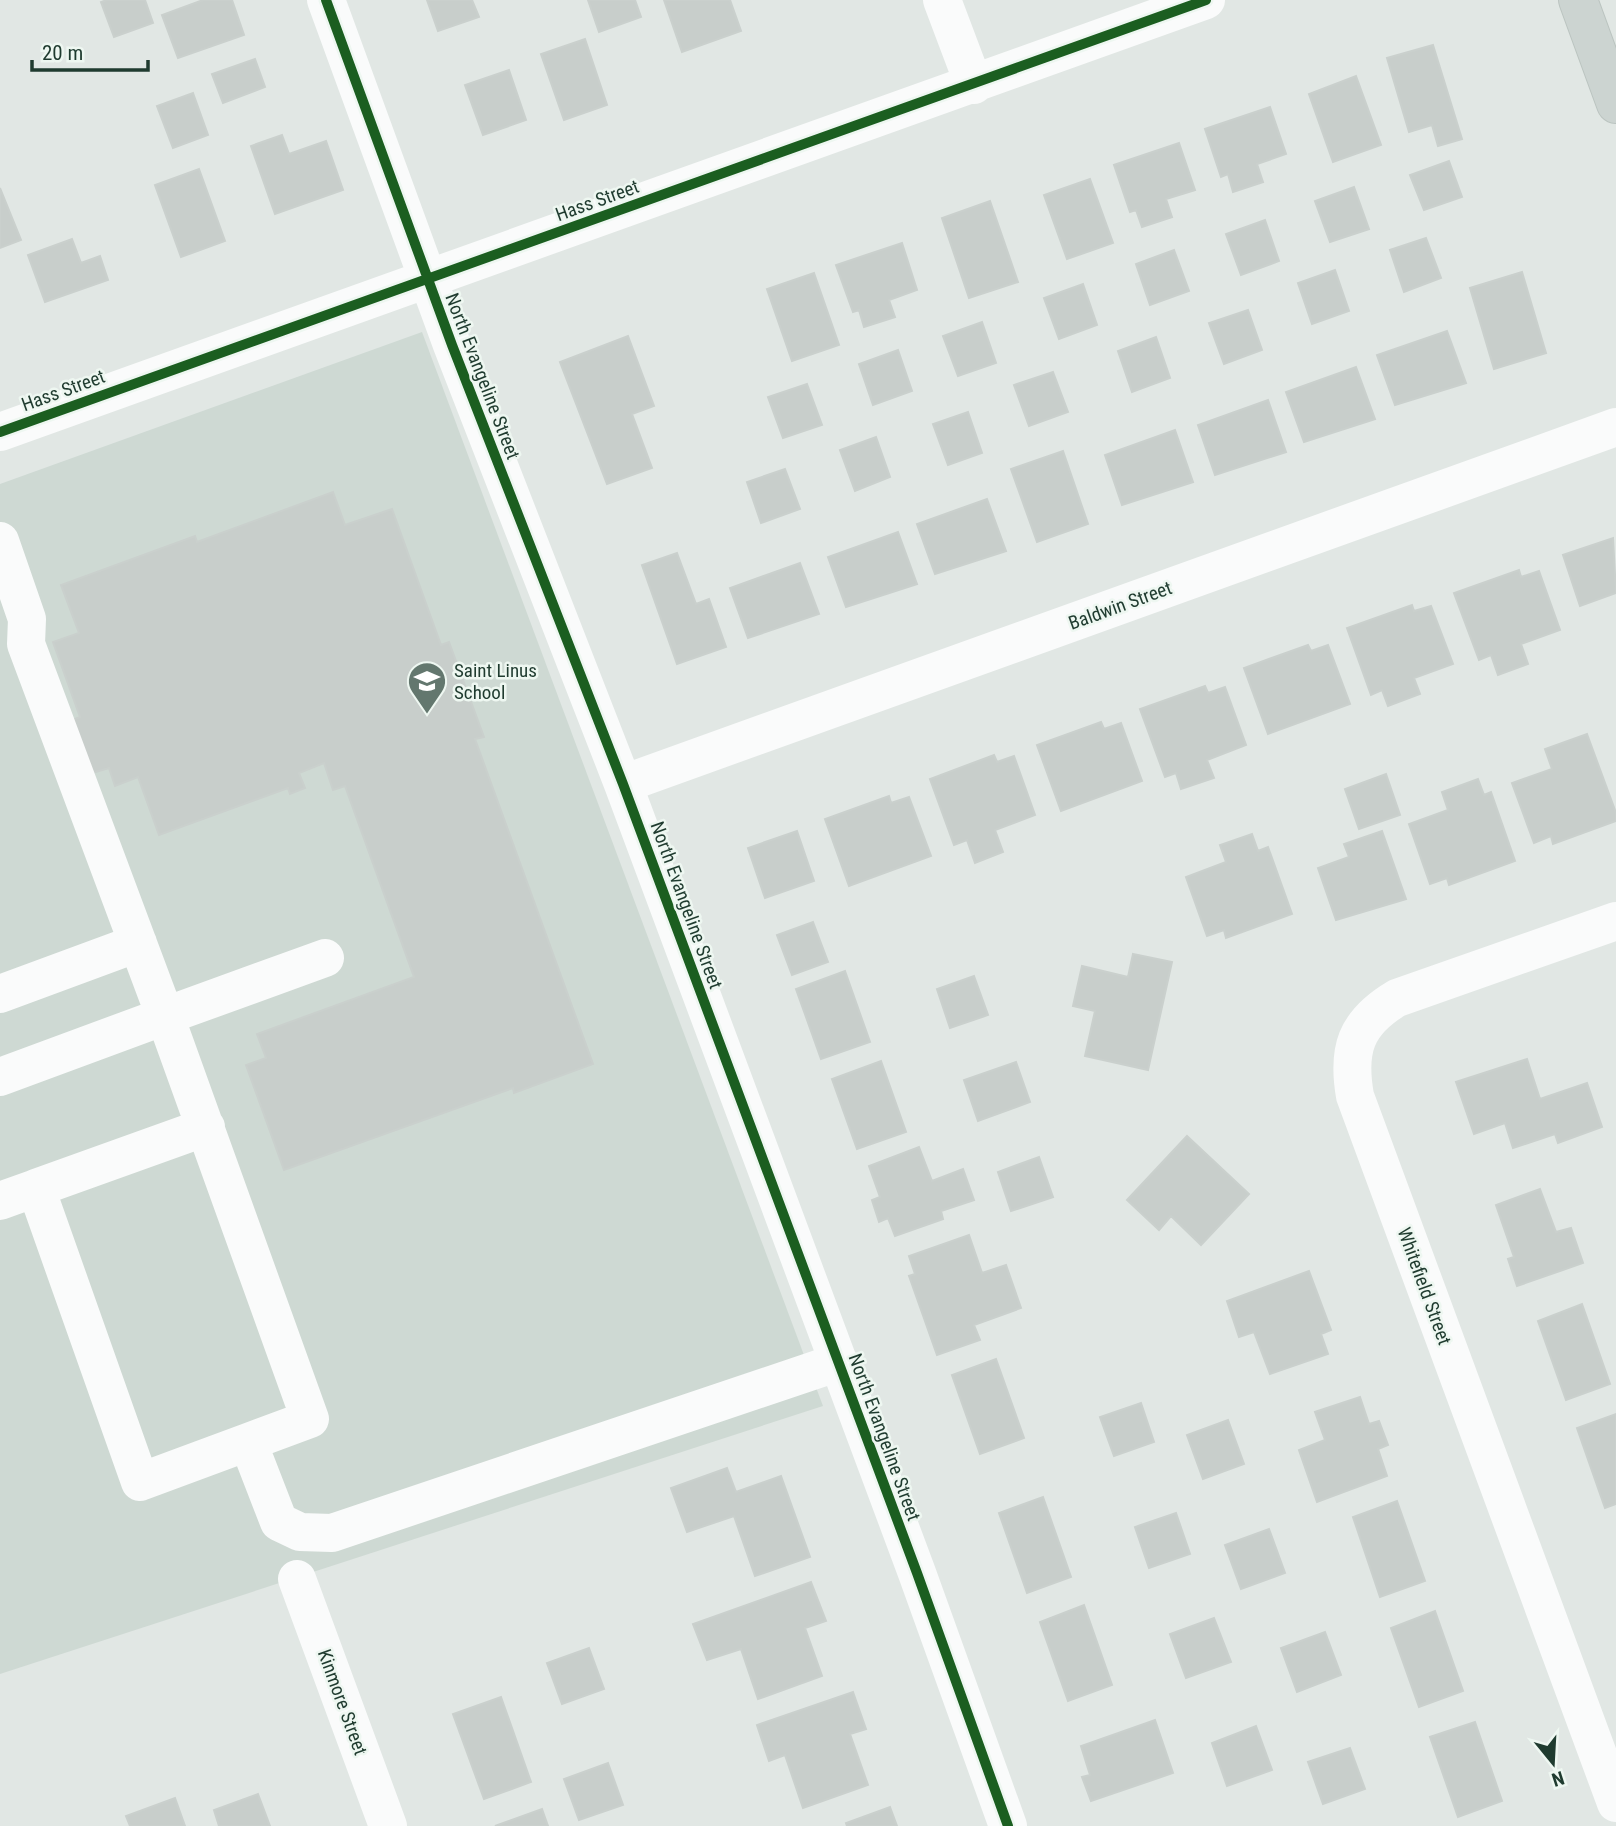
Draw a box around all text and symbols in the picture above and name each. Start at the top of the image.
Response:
scale bar [32,28,147,72]
text: 20 m [42,41,83,65]
street label: Hass Street [552,175,642,226]
street label: North Evangeline Street [440,290,525,463]
street label: Hass Street [18,365,108,416]
street label: Baldwin Street [1065,576,1175,635]
place label: Saint Linus School [454,659,537,704]
school or university icon: Saint Linus School [406,660,448,715]
street label: North Evangeline Street [646,818,727,992]
street label: Whitefield Street [1393,1224,1456,1348]
street label: North Evangeline Street [844,1350,925,1524]
street label: Kinmore Street [313,1646,372,1758]
north arrow [1518,1728,1588,1798]
text: N [1549,1766,1567,1791]

